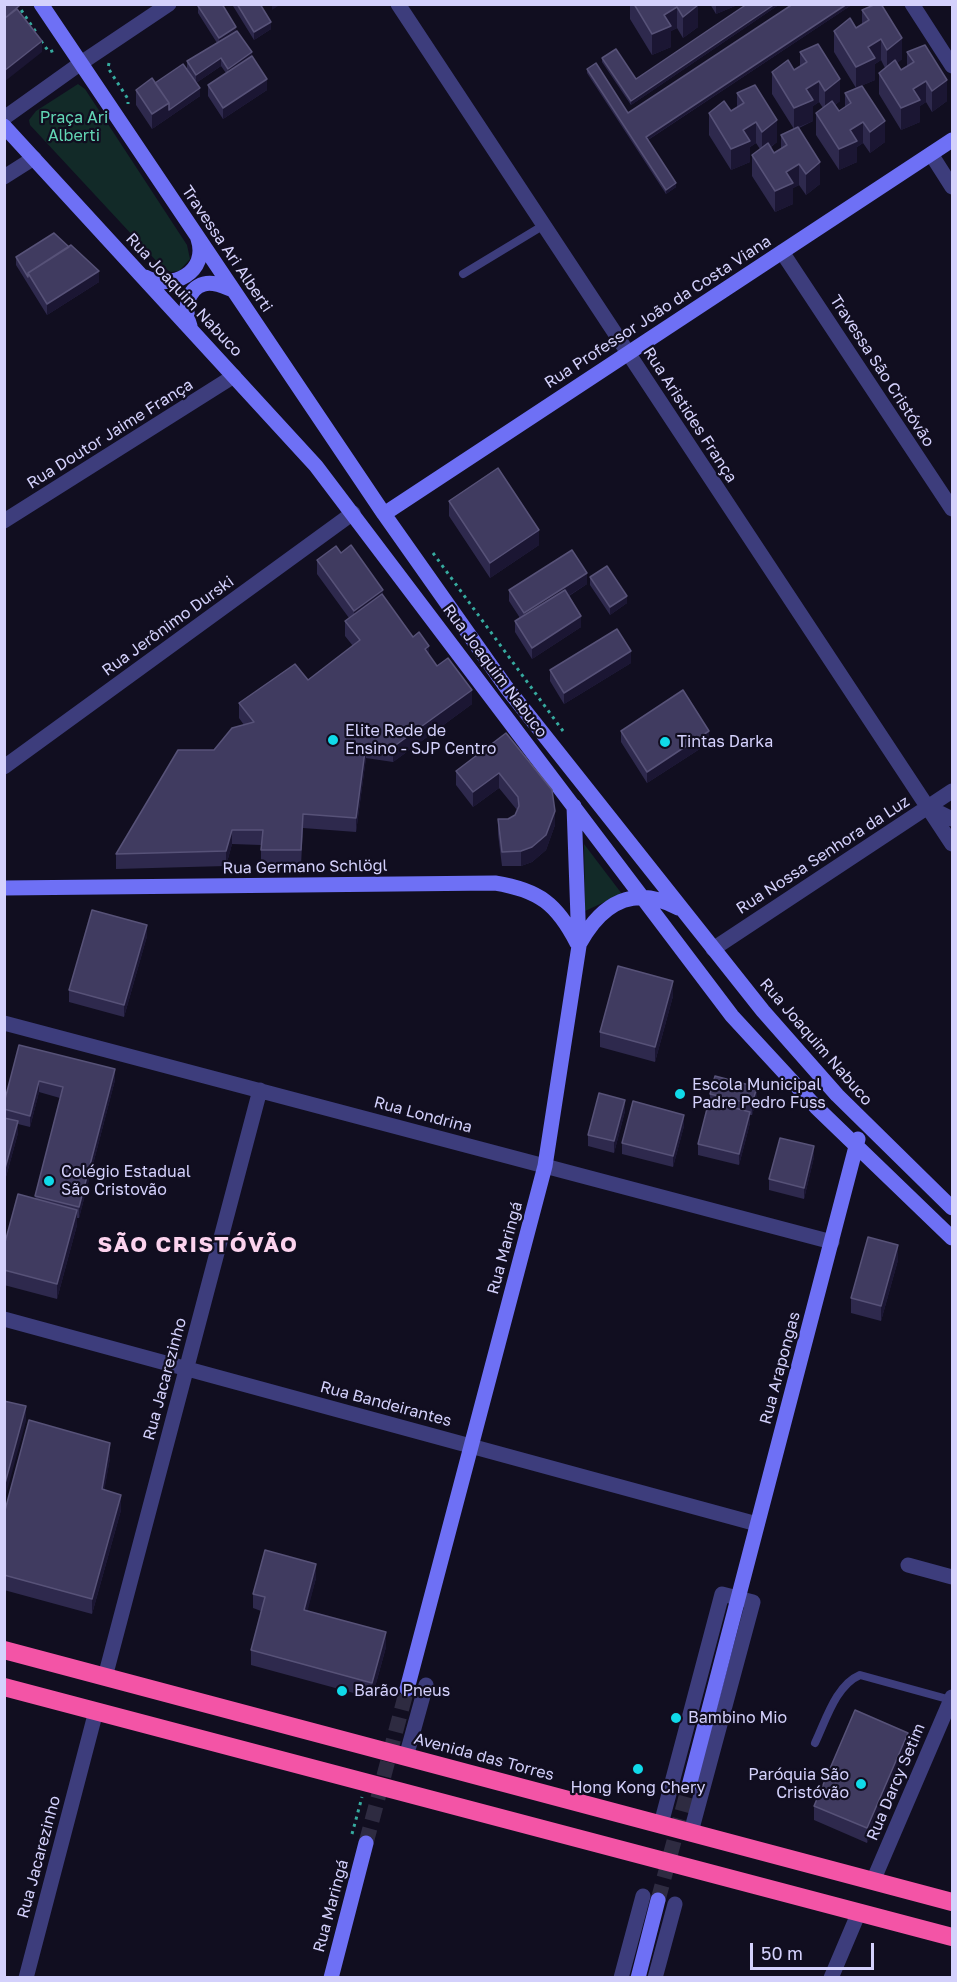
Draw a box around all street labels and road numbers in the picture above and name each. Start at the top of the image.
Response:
street label: Travessa Ari Alberti [178,182,276,316]
street label: Rua Joaquim Nabuco [122,229,246,361]
street label: Rua Professor João da Costa Viana [541,231,775,393]
street label: Travessa São Cristóvão [826,292,938,450]
street label: Rua Aristides França [639,344,741,486]
street label: Rua Doutor Jaime França [24,375,196,493]
street label: Rua Jerônimo Durski [98,572,238,680]
street label: Rua Joaquim Nabuco [439,601,551,741]
street label: Rua Nossa Senhora da Luz [733,792,913,918]
street label: Rua Germano Schlögl [222,856,388,878]
street label: Rua Joaquim Nabuco [756,975,876,1109]
street label: Rua Londrina [372,1093,474,1137]
street label: Rua Maringá [483,1199,527,1297]
street label: Rua Arapongas [756,1310,804,1426]
street label: Rua Jacarezinho [139,1316,191,1442]
street label: Rua Bandeirantes [318,1377,454,1431]
street label: Rua Darcy Setim [863,1721,929,1843]
street label: Avenida das Torres [412,1729,556,1785]
street label: Rua Jacarezinho [13,1794,65,1920]
street label: Rua Maringá [309,1857,353,1955]

